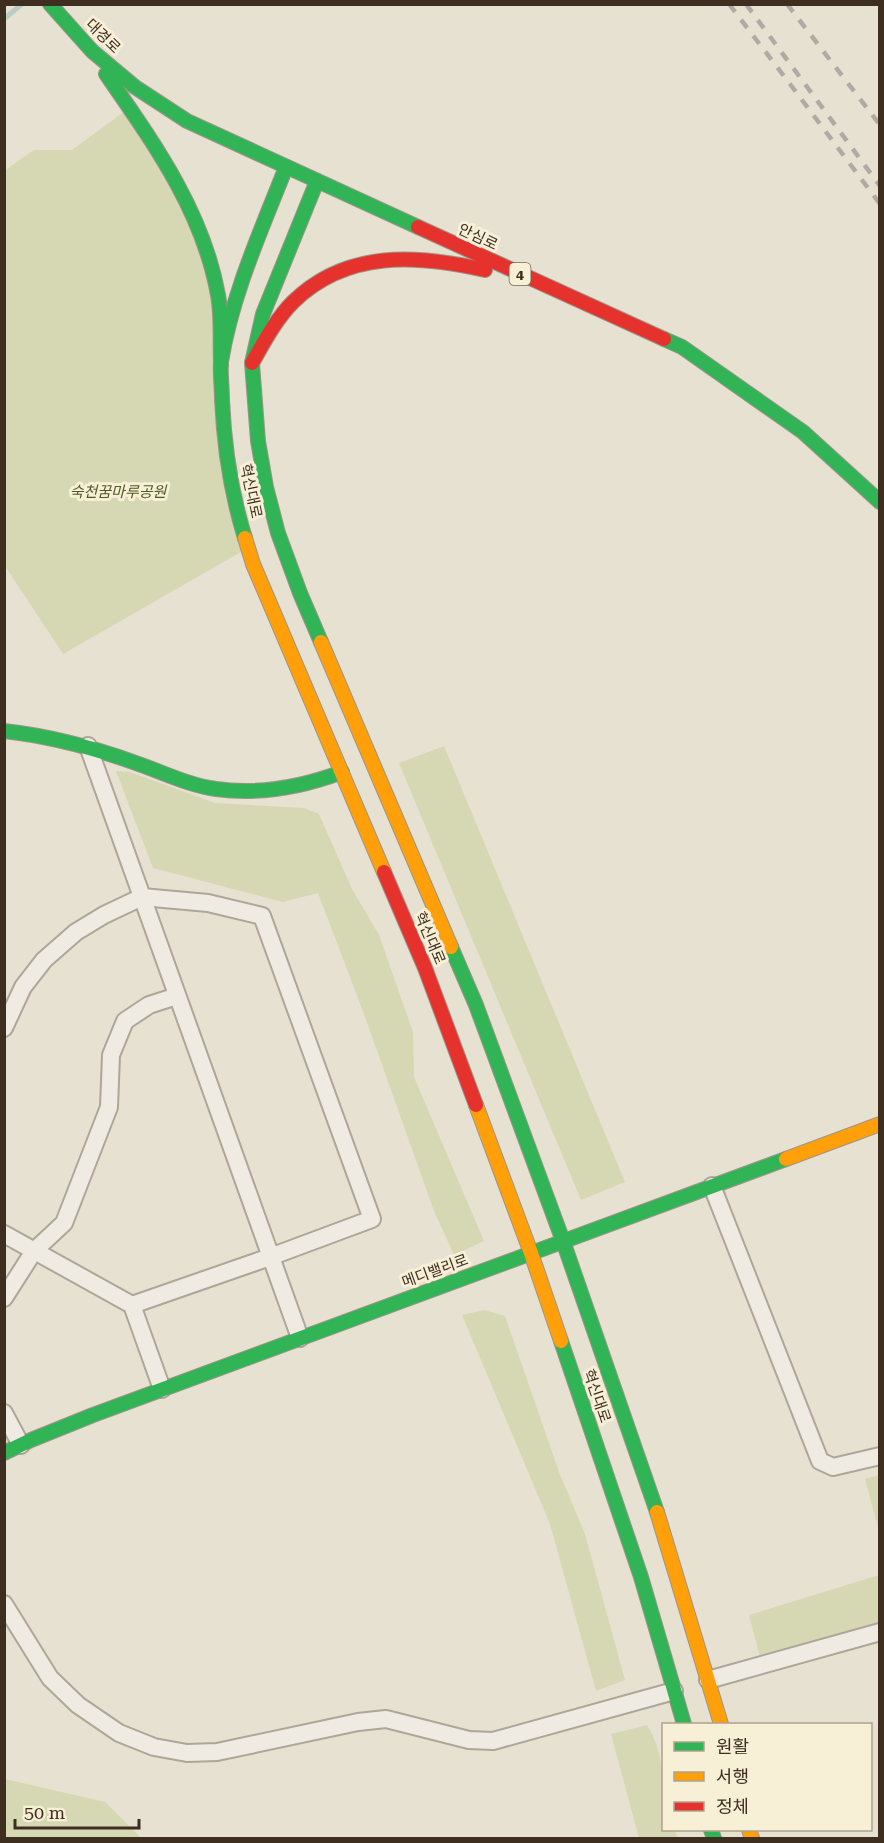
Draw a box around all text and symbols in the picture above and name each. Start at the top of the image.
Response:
street label: 대경로 [82,15,124,57]
street label: 안심로 [455,220,501,254]
road number: 4 [510,263,530,285]
street label: 혁신대로 [236,462,266,520]
park label: 숙천꿈마루공원 [70,483,167,501]
street label: 혁신대로 [411,909,449,967]
street label: 메디밸리로 [399,1251,471,1291]
street label: 혁신대로 [580,1367,614,1425]
legend [662,1723,872,1831]
text: 원활 [716,1736,749,1757]
text: 서행 [716,1766,749,1787]
scale bar [15,1792,140,1830]
text: 정체 [716,1796,749,1817]
text: 50 m [24,1802,65,1823]

